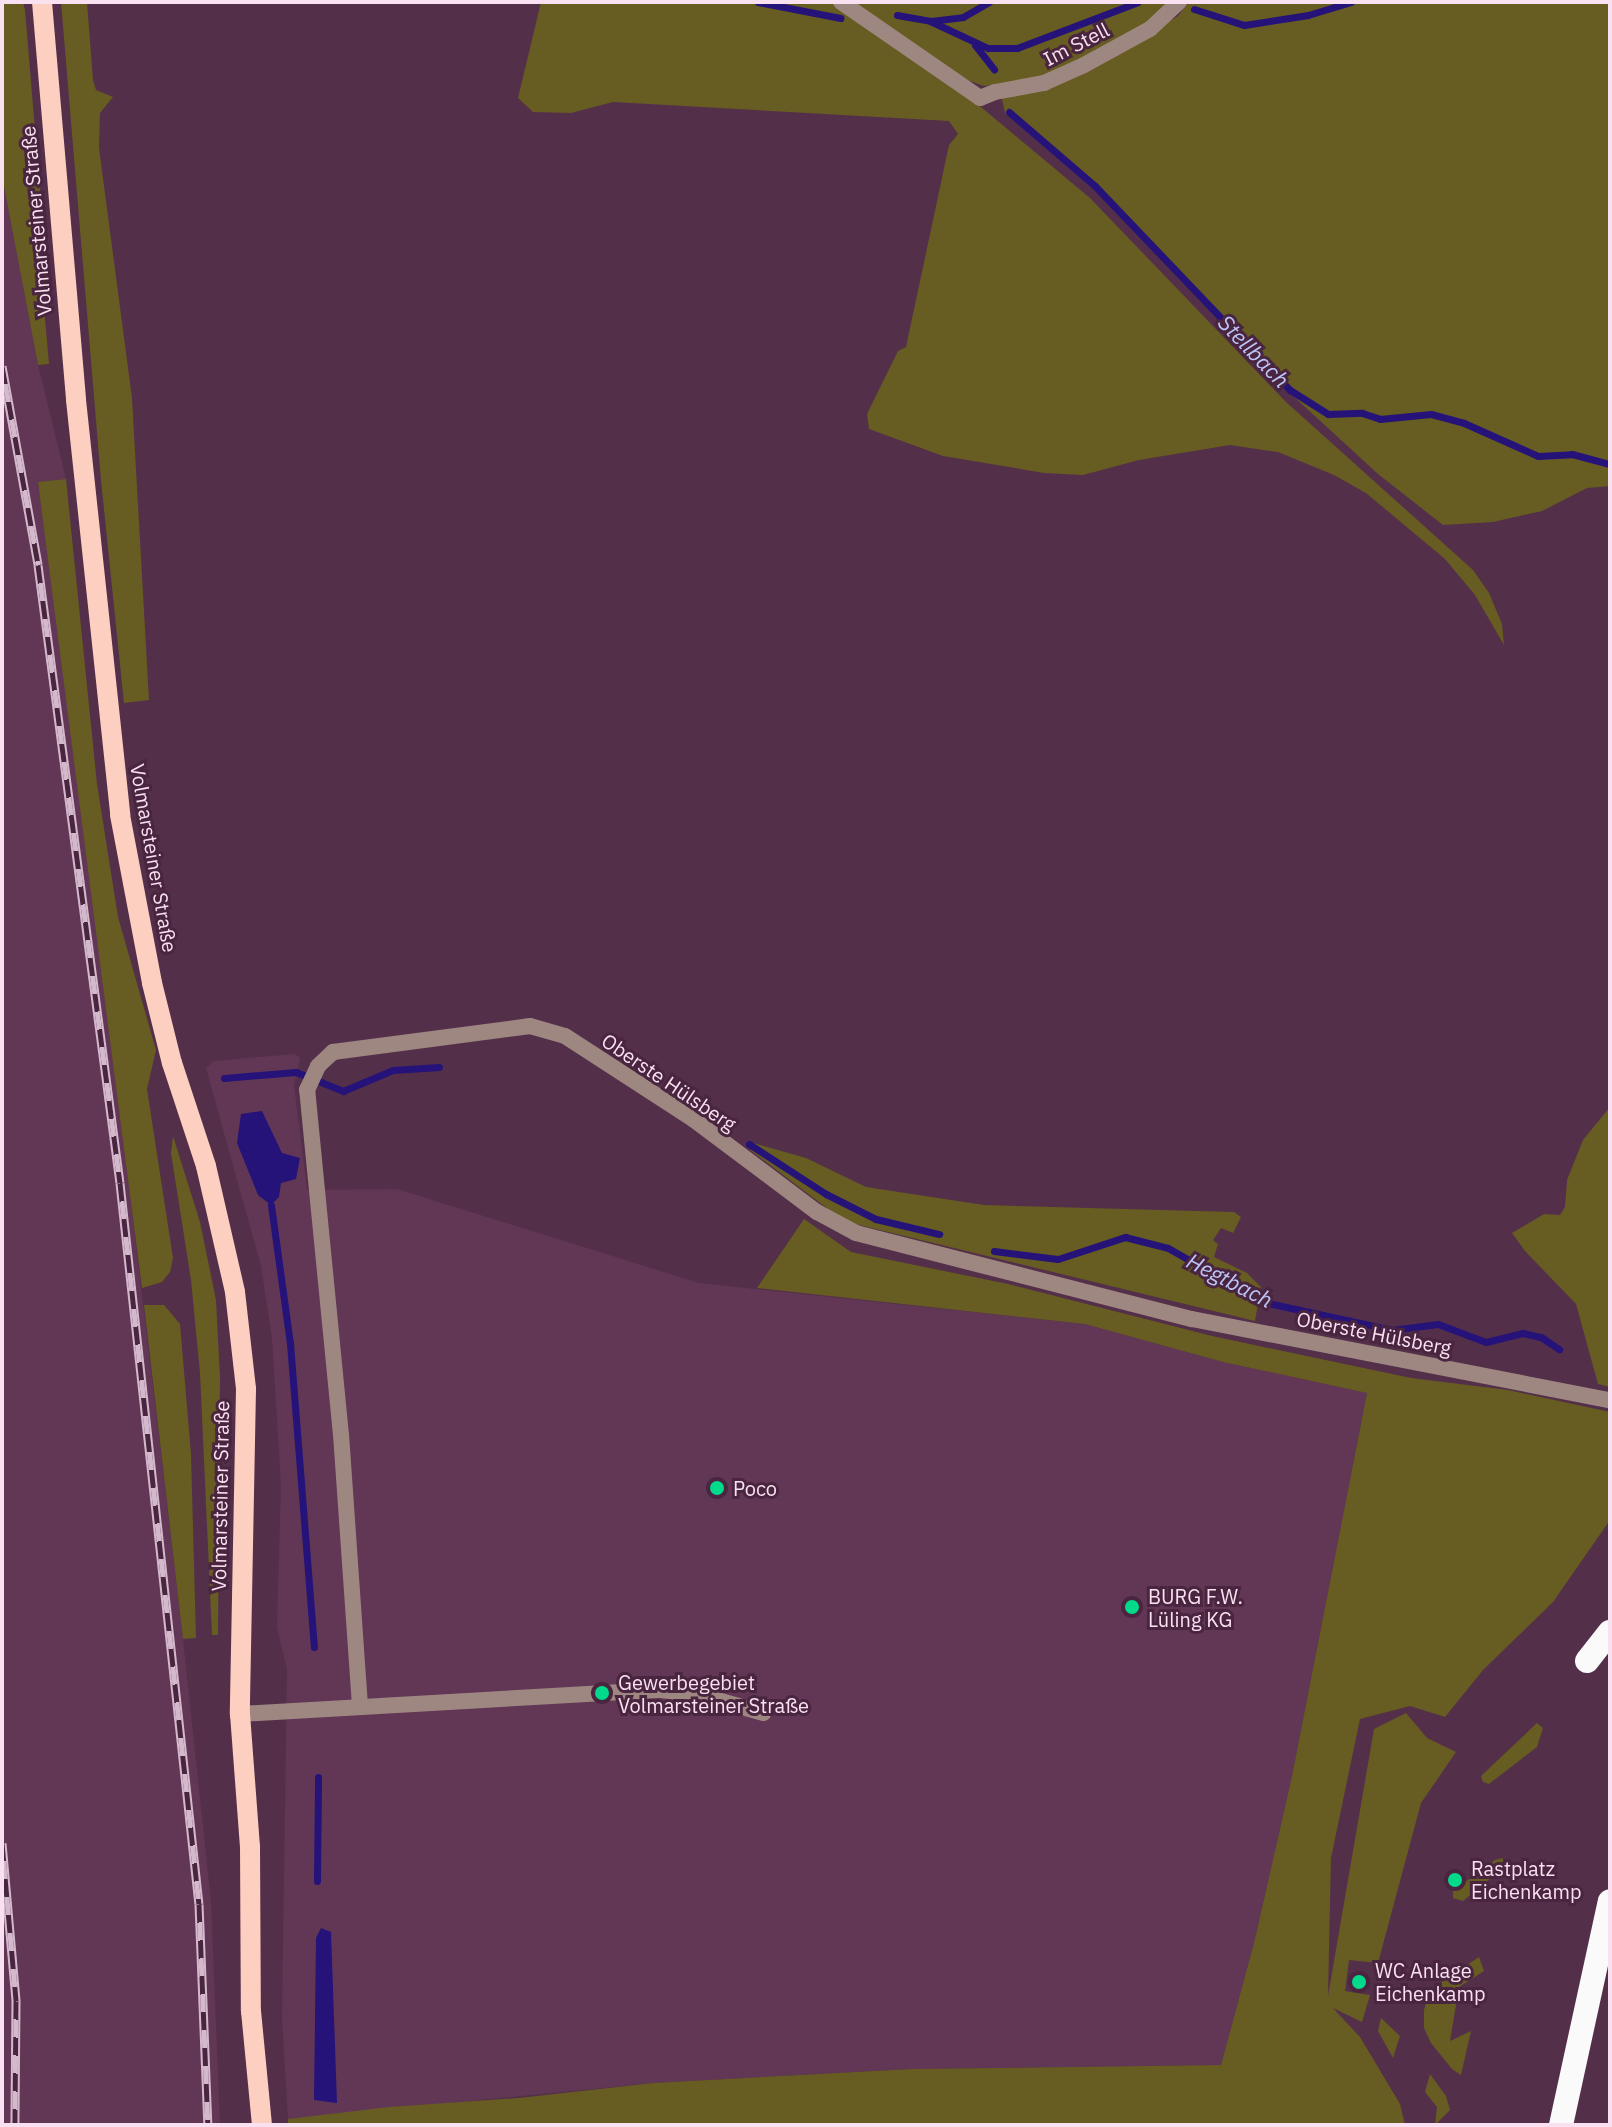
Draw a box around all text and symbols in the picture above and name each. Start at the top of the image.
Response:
street label: Im Stell [1039,17,1113,71]
street label: Volmarsteiner Straße [16,125,56,317]
water label: Stellbach [1213,309,1295,393]
street label: Volmarsteiner Straße [126,762,182,954]
street label: Oberste Hülsberg [597,1028,741,1136]
water label: Hegtbach [1183,1247,1277,1313]
street label: Oberste Hülsberg [1295,1306,1453,1360]
street label: Volmarsteiner Straße [206,1400,234,1592]
place label: Poco [733,1476,777,1500]
marker: Poco [708,1479,726,1497]
place label: BURG F.W. Lüling KG [1148,1584,1243,1631]
marker: BURG F.W. Lüling KG [1123,1598,1141,1616]
place label: Gewerbegebiet Volmarsteiner Straße [618,1670,809,1717]
marker: Gewerbegebiet Volmarsteiner Straße [593,1684,611,1702]
place label: Rastplatz Eichenkamp [1471,1856,1582,1903]
marker: Rastplatz Eichenkamp [1446,1871,1464,1889]
place label: WC Anlage Eichenkamp [1375,1958,1486,2005]
marker: WC Anlage Eichenkamp [1350,1973,1368,1991]

